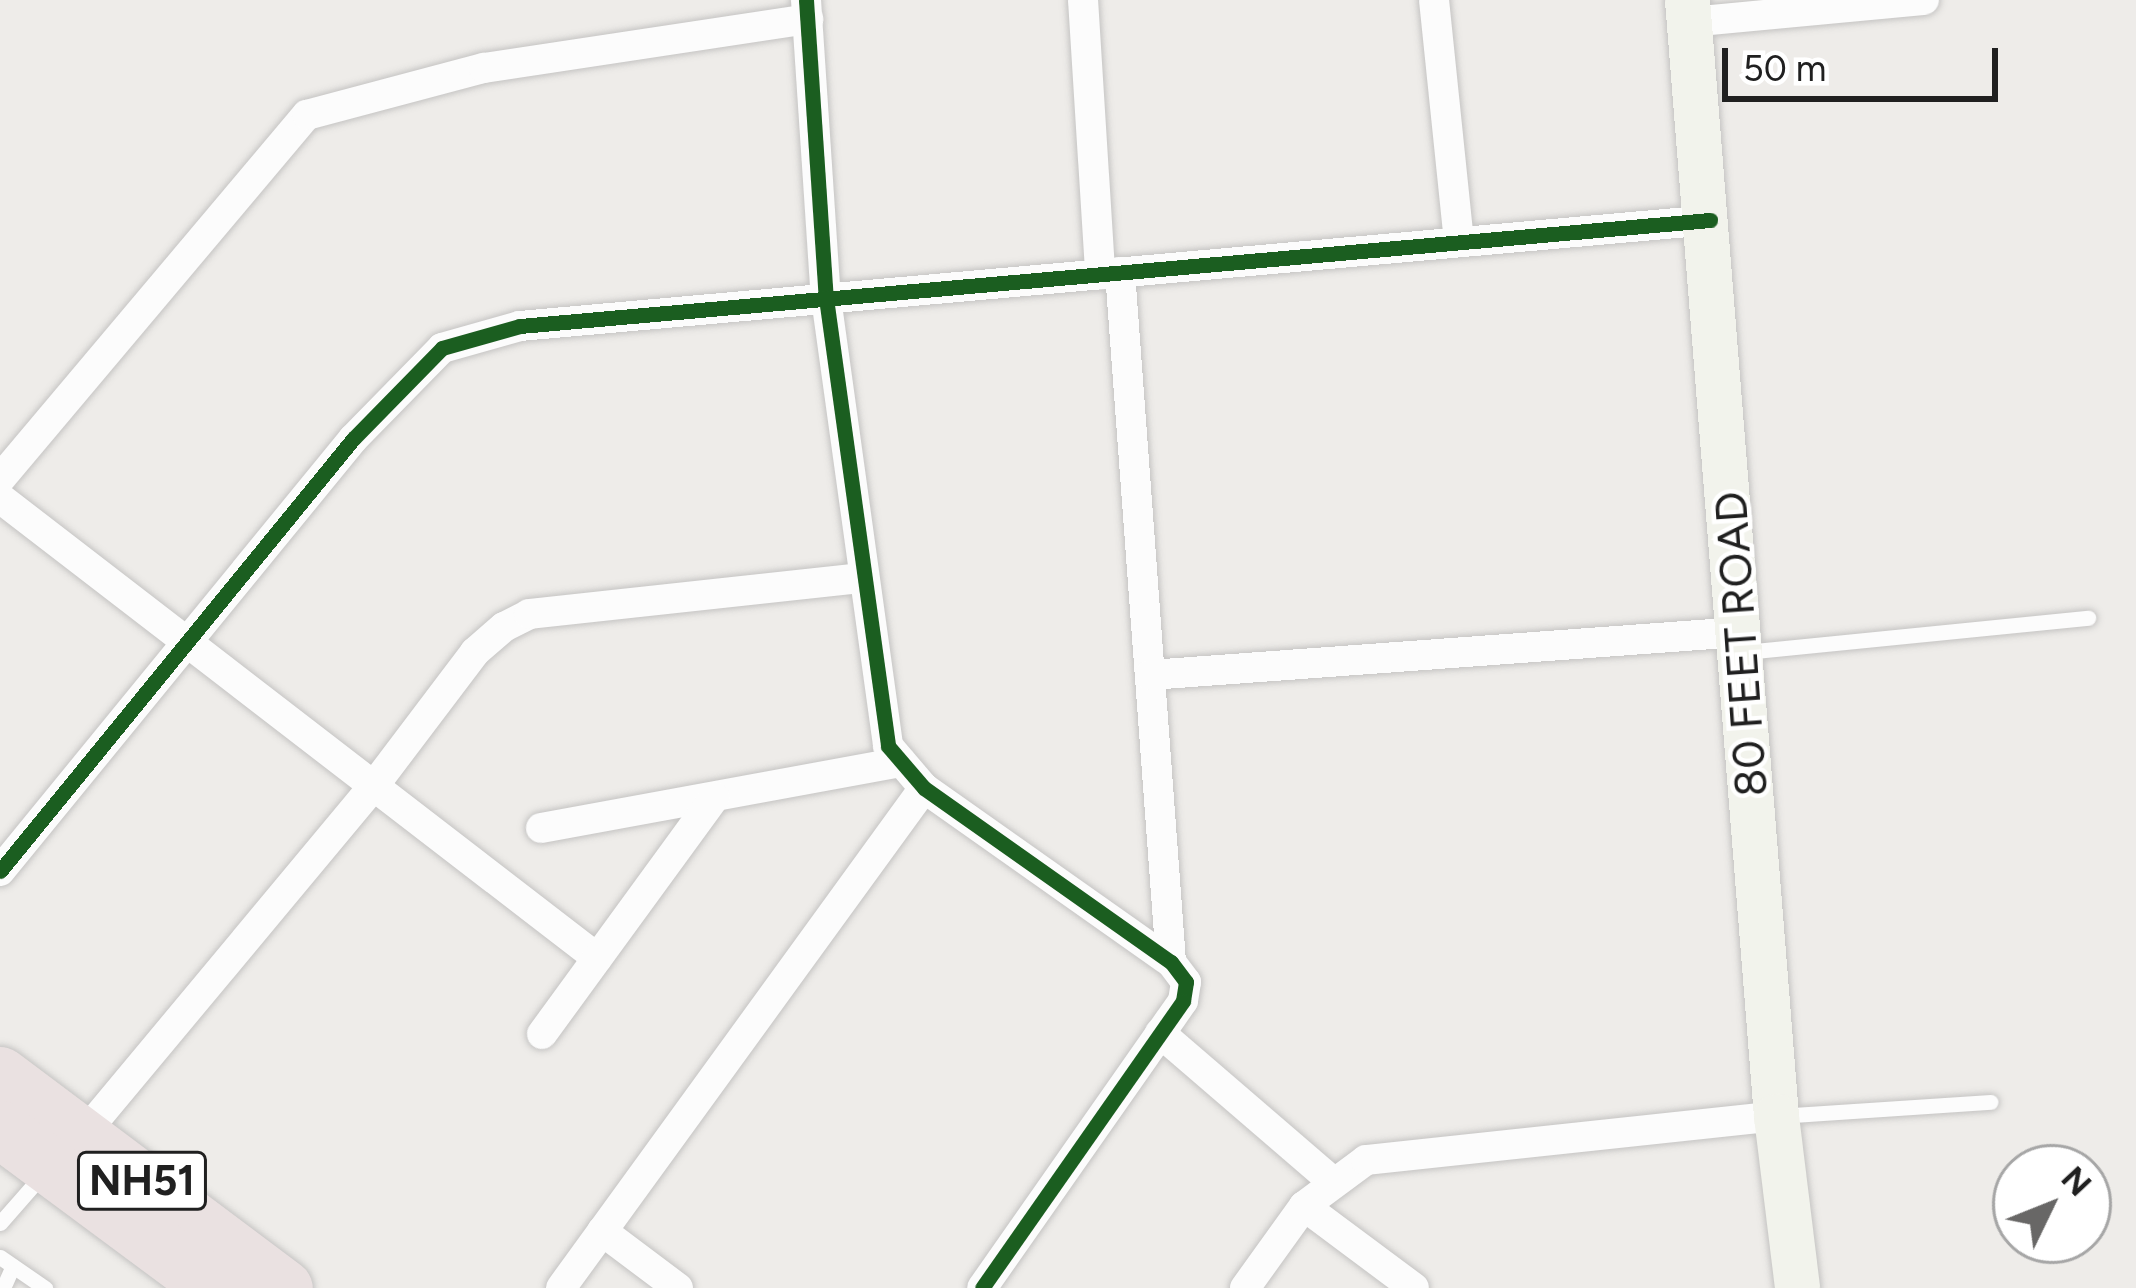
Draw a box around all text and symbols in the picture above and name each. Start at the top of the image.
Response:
scale bar [1728,24,2004,98]
text: 50 m [1743,47,1826,90]
street label: 80 FEET ROAD [1703,490,1779,798]
north arrow [1992,1144,2112,1264]
road number: NH51 [76,1145,208,1217]
text: N [2054,1159,2099,1204]

